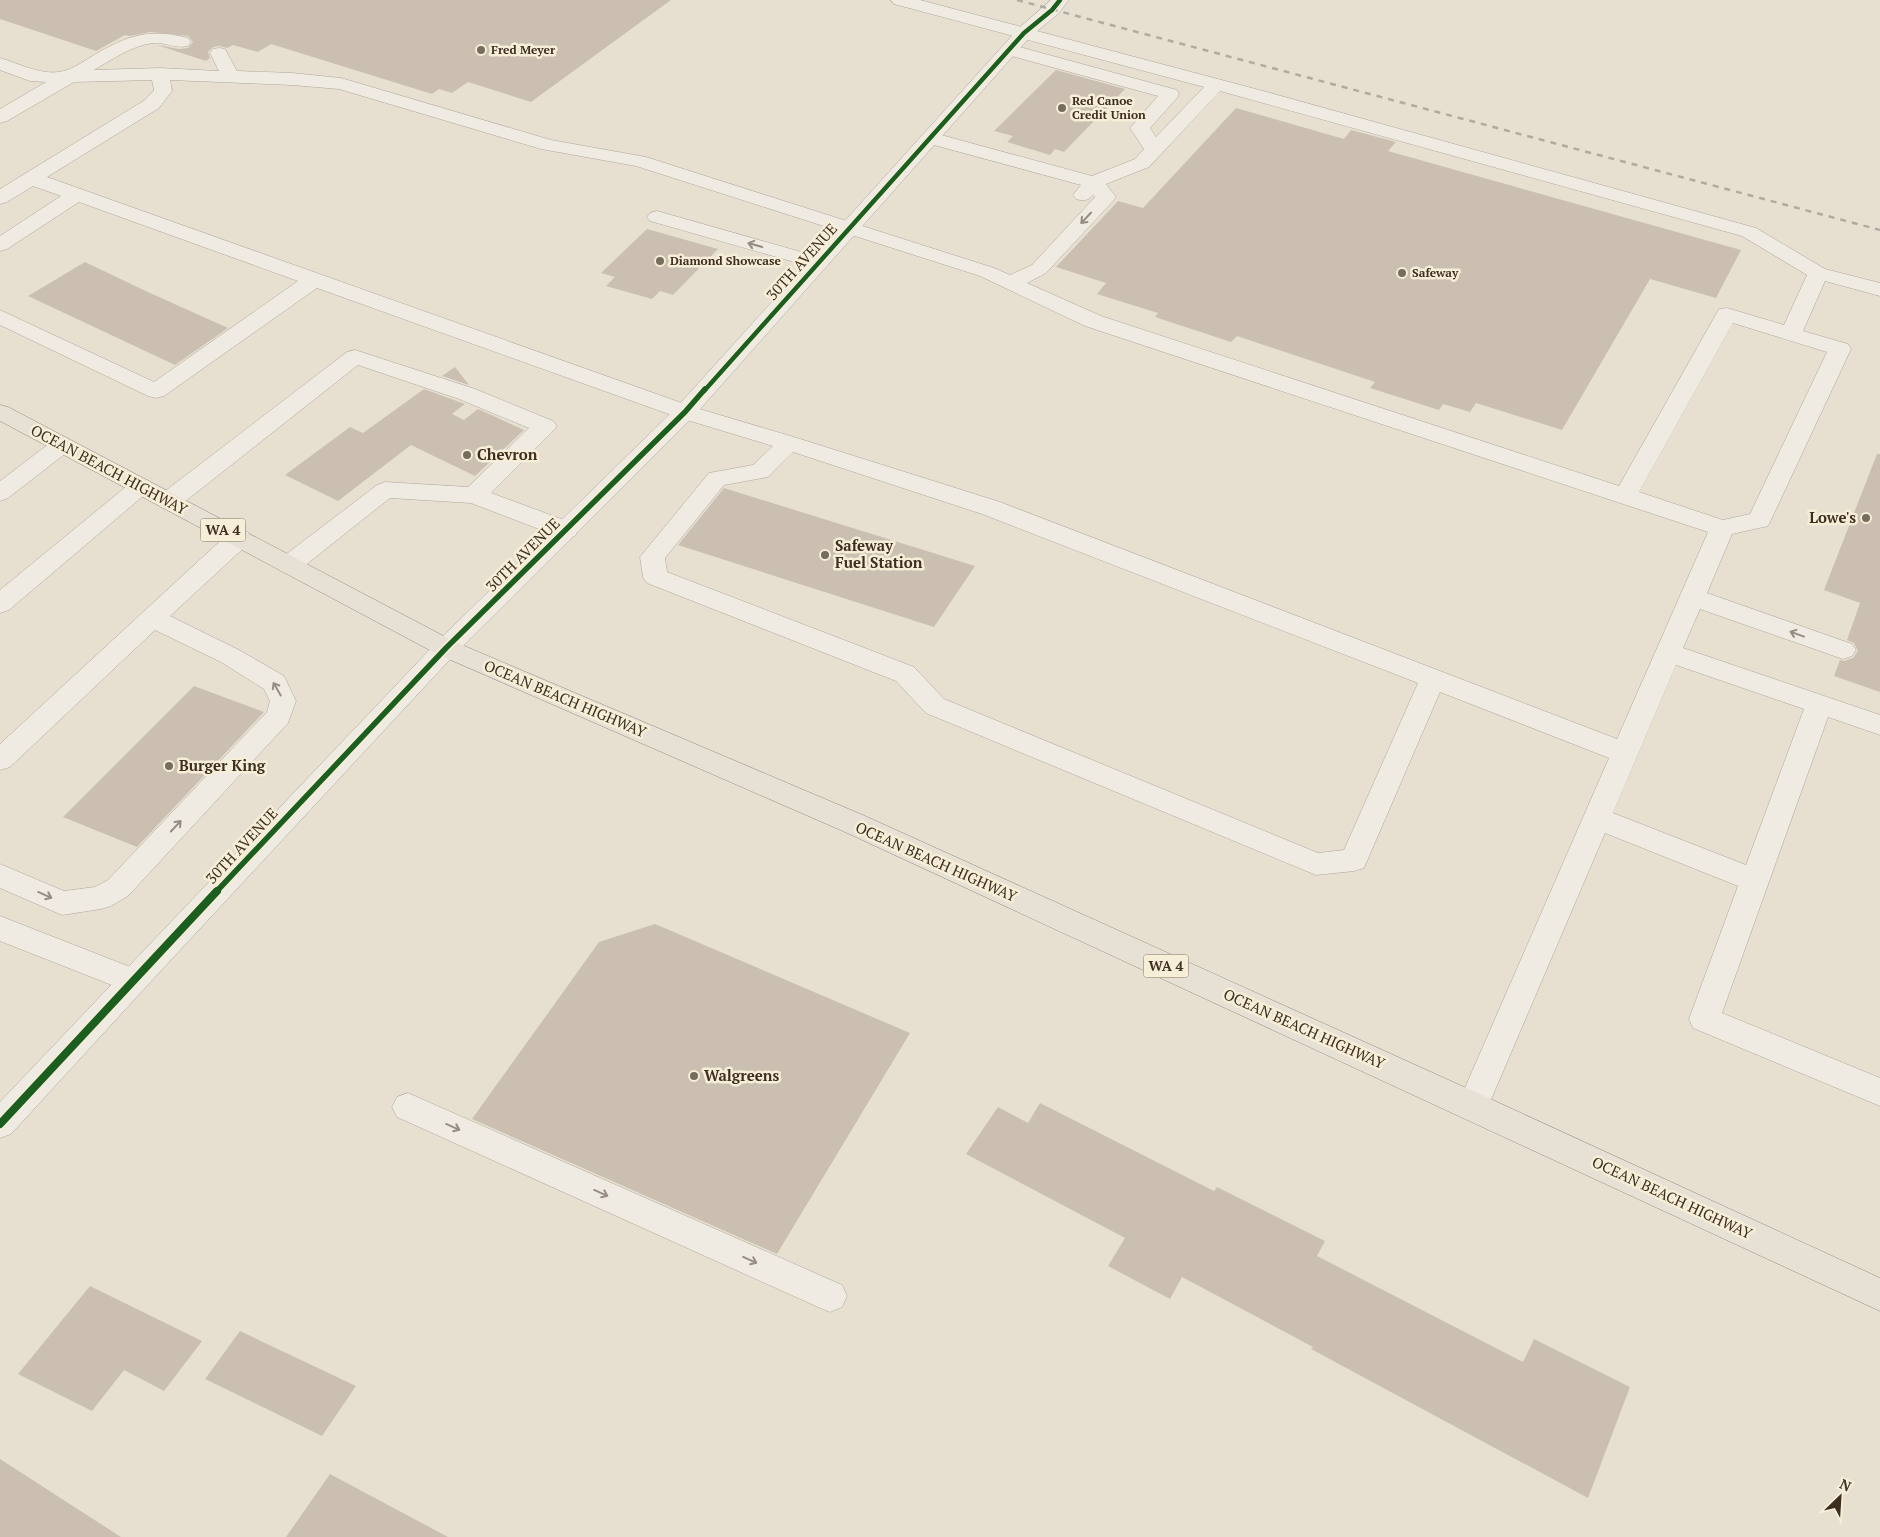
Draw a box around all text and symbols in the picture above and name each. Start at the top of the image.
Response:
place label: Fred Meyer [491,42,556,57]
marker: Fred Meyer [475,44,487,56]
place label: Red Canoe Credit Union [1072,93,1146,122]
marker: Red Canoe Credit Union [1056,102,1068,114]
one-way arrow [1080,212,1092,225]
street label: 30TH AVENUE [761,219,841,304]
one-way arrow [748,239,764,249]
place label: Diamond Showcase [670,253,781,268]
marker: Diamond Showcase [654,255,666,267]
place label: Safeway [1412,265,1459,280]
marker: Safeway [1396,267,1408,279]
street label: OCEAN BEACH HIGHWAY [28,419,192,519]
place label: Chevron [477,444,538,464]
marker: Chevron [461,449,473,461]
place label: Lowe's [1809,507,1856,527]
marker: Lowe's [1860,512,1872,524]
street label: 30TH AVENUE [481,513,564,596]
road number: WA 4 [200,518,246,542]
place label: Safeway Fuel Station [835,535,923,572]
marker: Safeway Fuel Station [819,549,831,561]
one-way arrow [1790,629,1805,638]
street label: OCEAN BEACH HIGHWAY [481,655,650,742]
one-way arrow [272,682,282,697]
place label: Burger King [179,755,266,775]
marker: Burger King [163,760,175,772]
street label: 30TH AVENUE [201,803,282,888]
street label: OCEAN BEACH HIGHWAY [853,816,1021,906]
one-way arrow [170,820,182,833]
one-way arrow [37,890,52,900]
road number: WA 4 [1144,954,1188,978]
street label: OCEAN BEACH HIGHWAY [1221,983,1389,1073]
place label: Walgreens [704,1065,779,1085]
marker: Walgreens [688,1070,700,1082]
one-way arrow [445,1122,460,1132]
street label: OCEAN BEACH HIGHWAY [1589,1151,1756,1243]
one-way arrow [593,1189,608,1199]
one-way arrow [742,1255,757,1265]
north arrow [1815,1472,1865,1522]
text: N [1837,1474,1855,1496]

